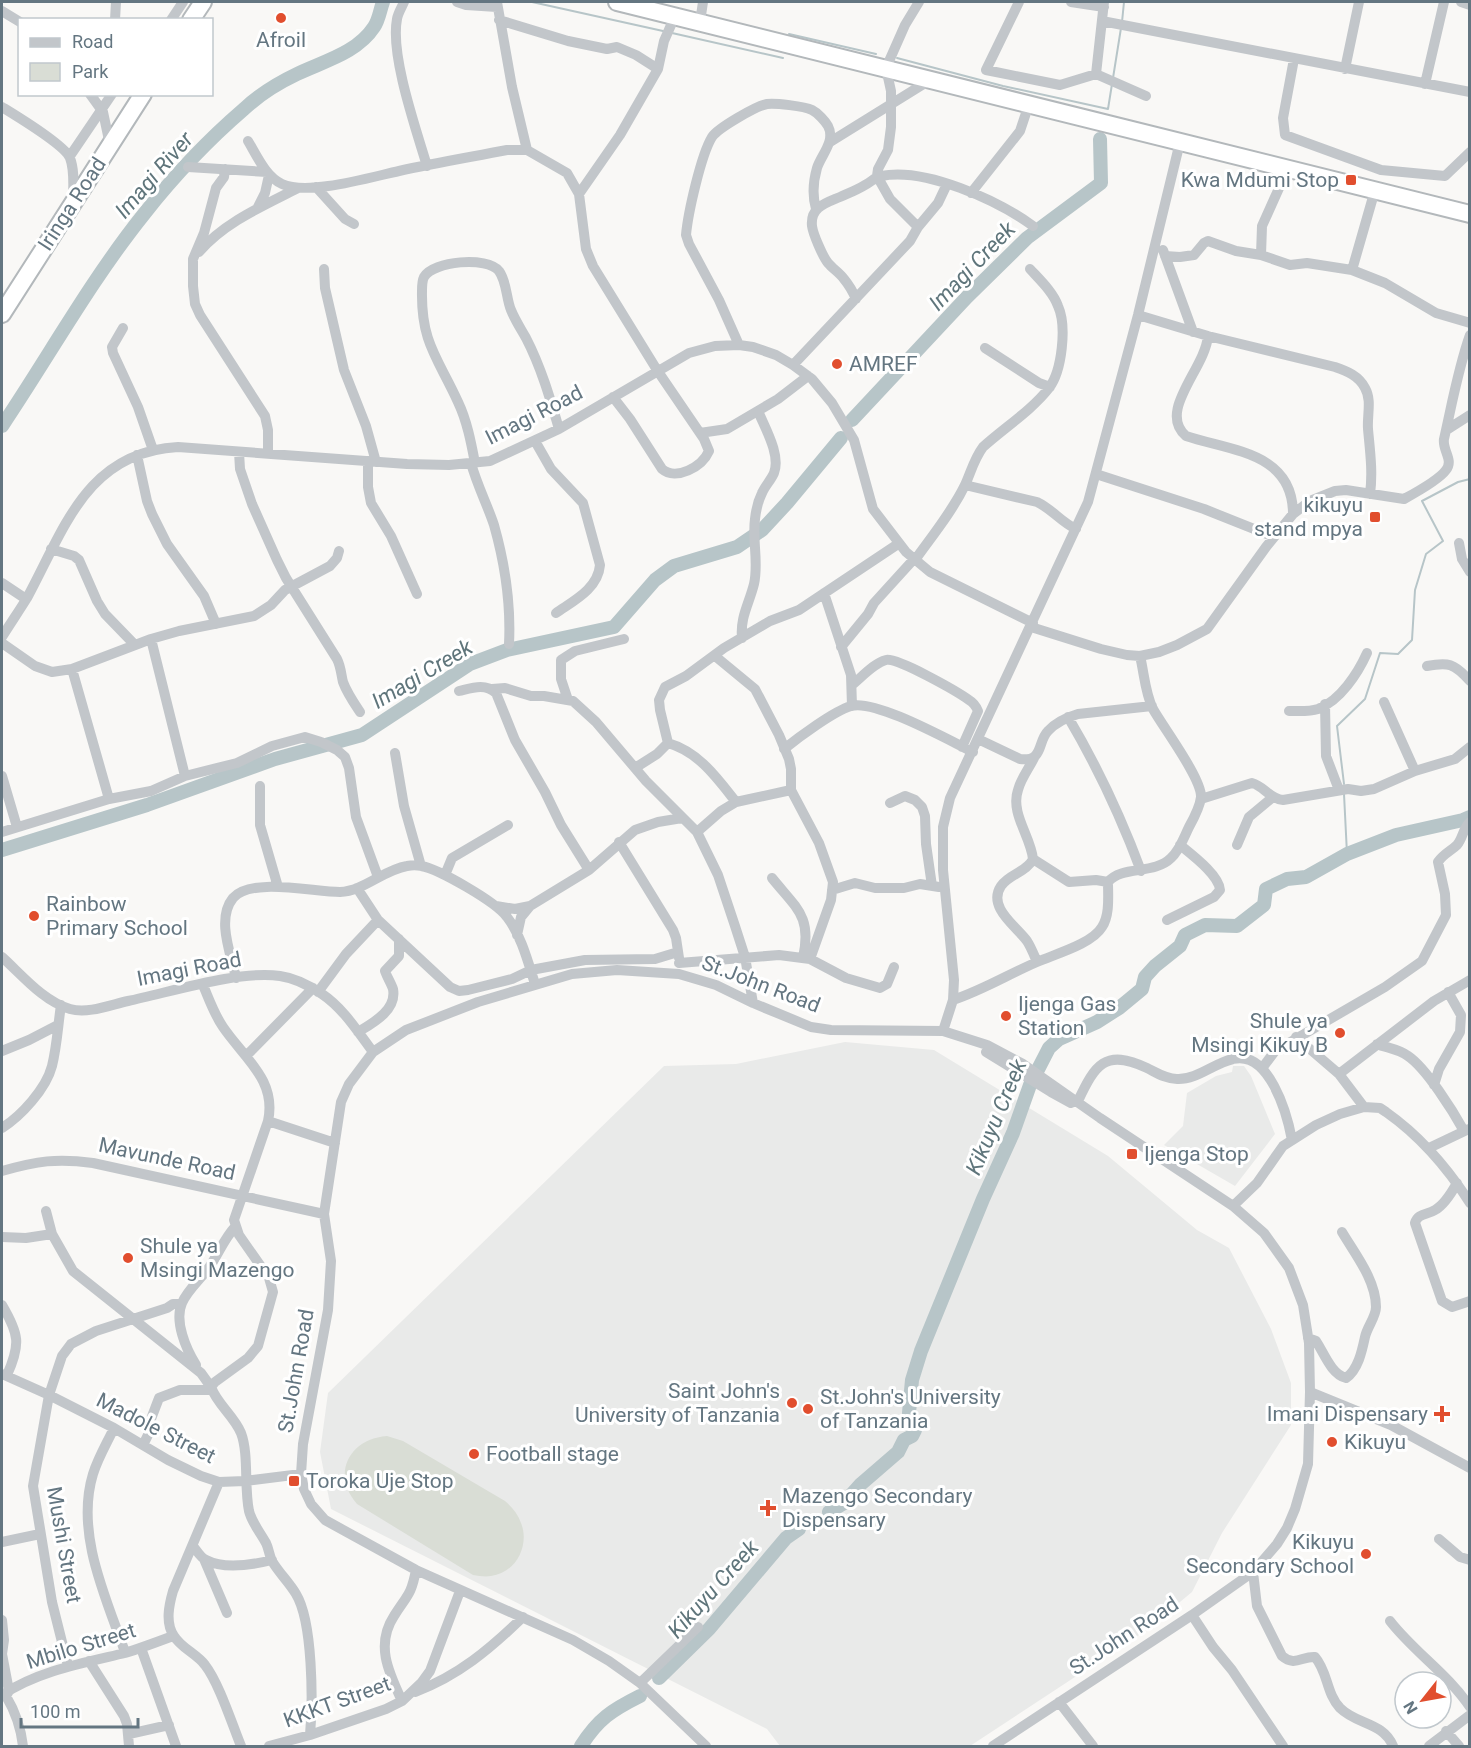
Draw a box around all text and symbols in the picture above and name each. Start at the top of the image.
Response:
marker: Afroil [274,11,288,25]
legend [18,18,213,96]
place label: Afroil [256,28,306,52]
text: Road [72,31,113,52]
text: Park [72,61,109,82]
water label: Imagi River [110,126,199,223]
street label: Iringa Road [33,153,111,255]
place label: Kwa Mdumi Stop [1181,168,1339,192]
marker: Kwa Mdumi Stop [1344,173,1358,187]
water label: Imagi Creek [924,216,1021,315]
place label: AMREF [849,352,918,376]
marker: AMREF [830,357,844,371]
street label: Imagi Road [481,380,587,450]
place label: kikuyu stand mpya [1254,493,1363,541]
marker: kikuyu stand mpya [1368,510,1382,524]
water label: Imagi Creek [367,634,478,714]
place label: Rainbow Primary School [46,892,188,940]
marker: Rainbow Primary School [27,909,41,923]
street label: Imagi Road [135,947,243,991]
street label: St.John Road [698,950,824,1018]
place label: Ijenga Gas Station [1018,992,1116,1040]
marker: Ijenga Gas Station [999,1009,1013,1023]
place label: Shule ya Msingi Kikuy B [1191,1009,1328,1057]
marker: Shule ya Msingi Kikuy B [1333,1026,1347,1040]
water label: Kikuyu Creek [961,1055,1032,1178]
street label: Mavunde Road [96,1133,238,1185]
place label: Ijenga Stop [1144,1142,1249,1166]
marker: Ijenga Stop [1125,1147,1139,1161]
place label: Shule ya Msingi Mazengo [140,1234,295,1282]
marker: Shule ya Msingi Mazengo [121,1251,135,1265]
street label: St.John Road [273,1307,319,1435]
place label: Saint John's University of Tanzania [575,1379,780,1427]
place label: St.John's University of Tanzania [820,1385,1001,1433]
street label: Madole Street [92,1388,220,1468]
marker: Saint John's University of Tanzania [785,1396,799,1410]
marker: St.John's University of Tanzania [801,1402,815,1416]
place label: Imani Dispensary [1267,1402,1428,1426]
marker: Imani Dispensary [1433,1405,1451,1423]
place label: Kikuyu [1344,1430,1406,1454]
marker: Kikuyu [1325,1435,1339,1449]
place label: Football stage [486,1442,619,1466]
marker: Football stage [467,1447,481,1461]
place label: Toroka Uje Stop [306,1469,454,1493]
marker: Toroka Uje Stop [287,1474,301,1488]
place label: Mazengo Secondary Dispensary [782,1484,972,1532]
street label: Mushi Street [42,1485,86,1605]
marker: Mazengo Secondary Dispensary [759,1499,777,1517]
place label: Kikuyu Secondary School [1186,1530,1354,1578]
water label: Kikuyu Creek [663,1534,764,1643]
marker: Kikuyu Secondary School [1359,1547,1373,1561]
street label: St.John Road [1065,1592,1183,1680]
street label: Mbilo Street [23,1618,139,1674]
north arrow [1393,1670,1453,1730]
street label: KKKT Street [280,1671,394,1732]
scale bar [21,1691,138,1729]
text: N [1400,1698,1422,1717]
text: 100 m [30,1701,81,1722]

